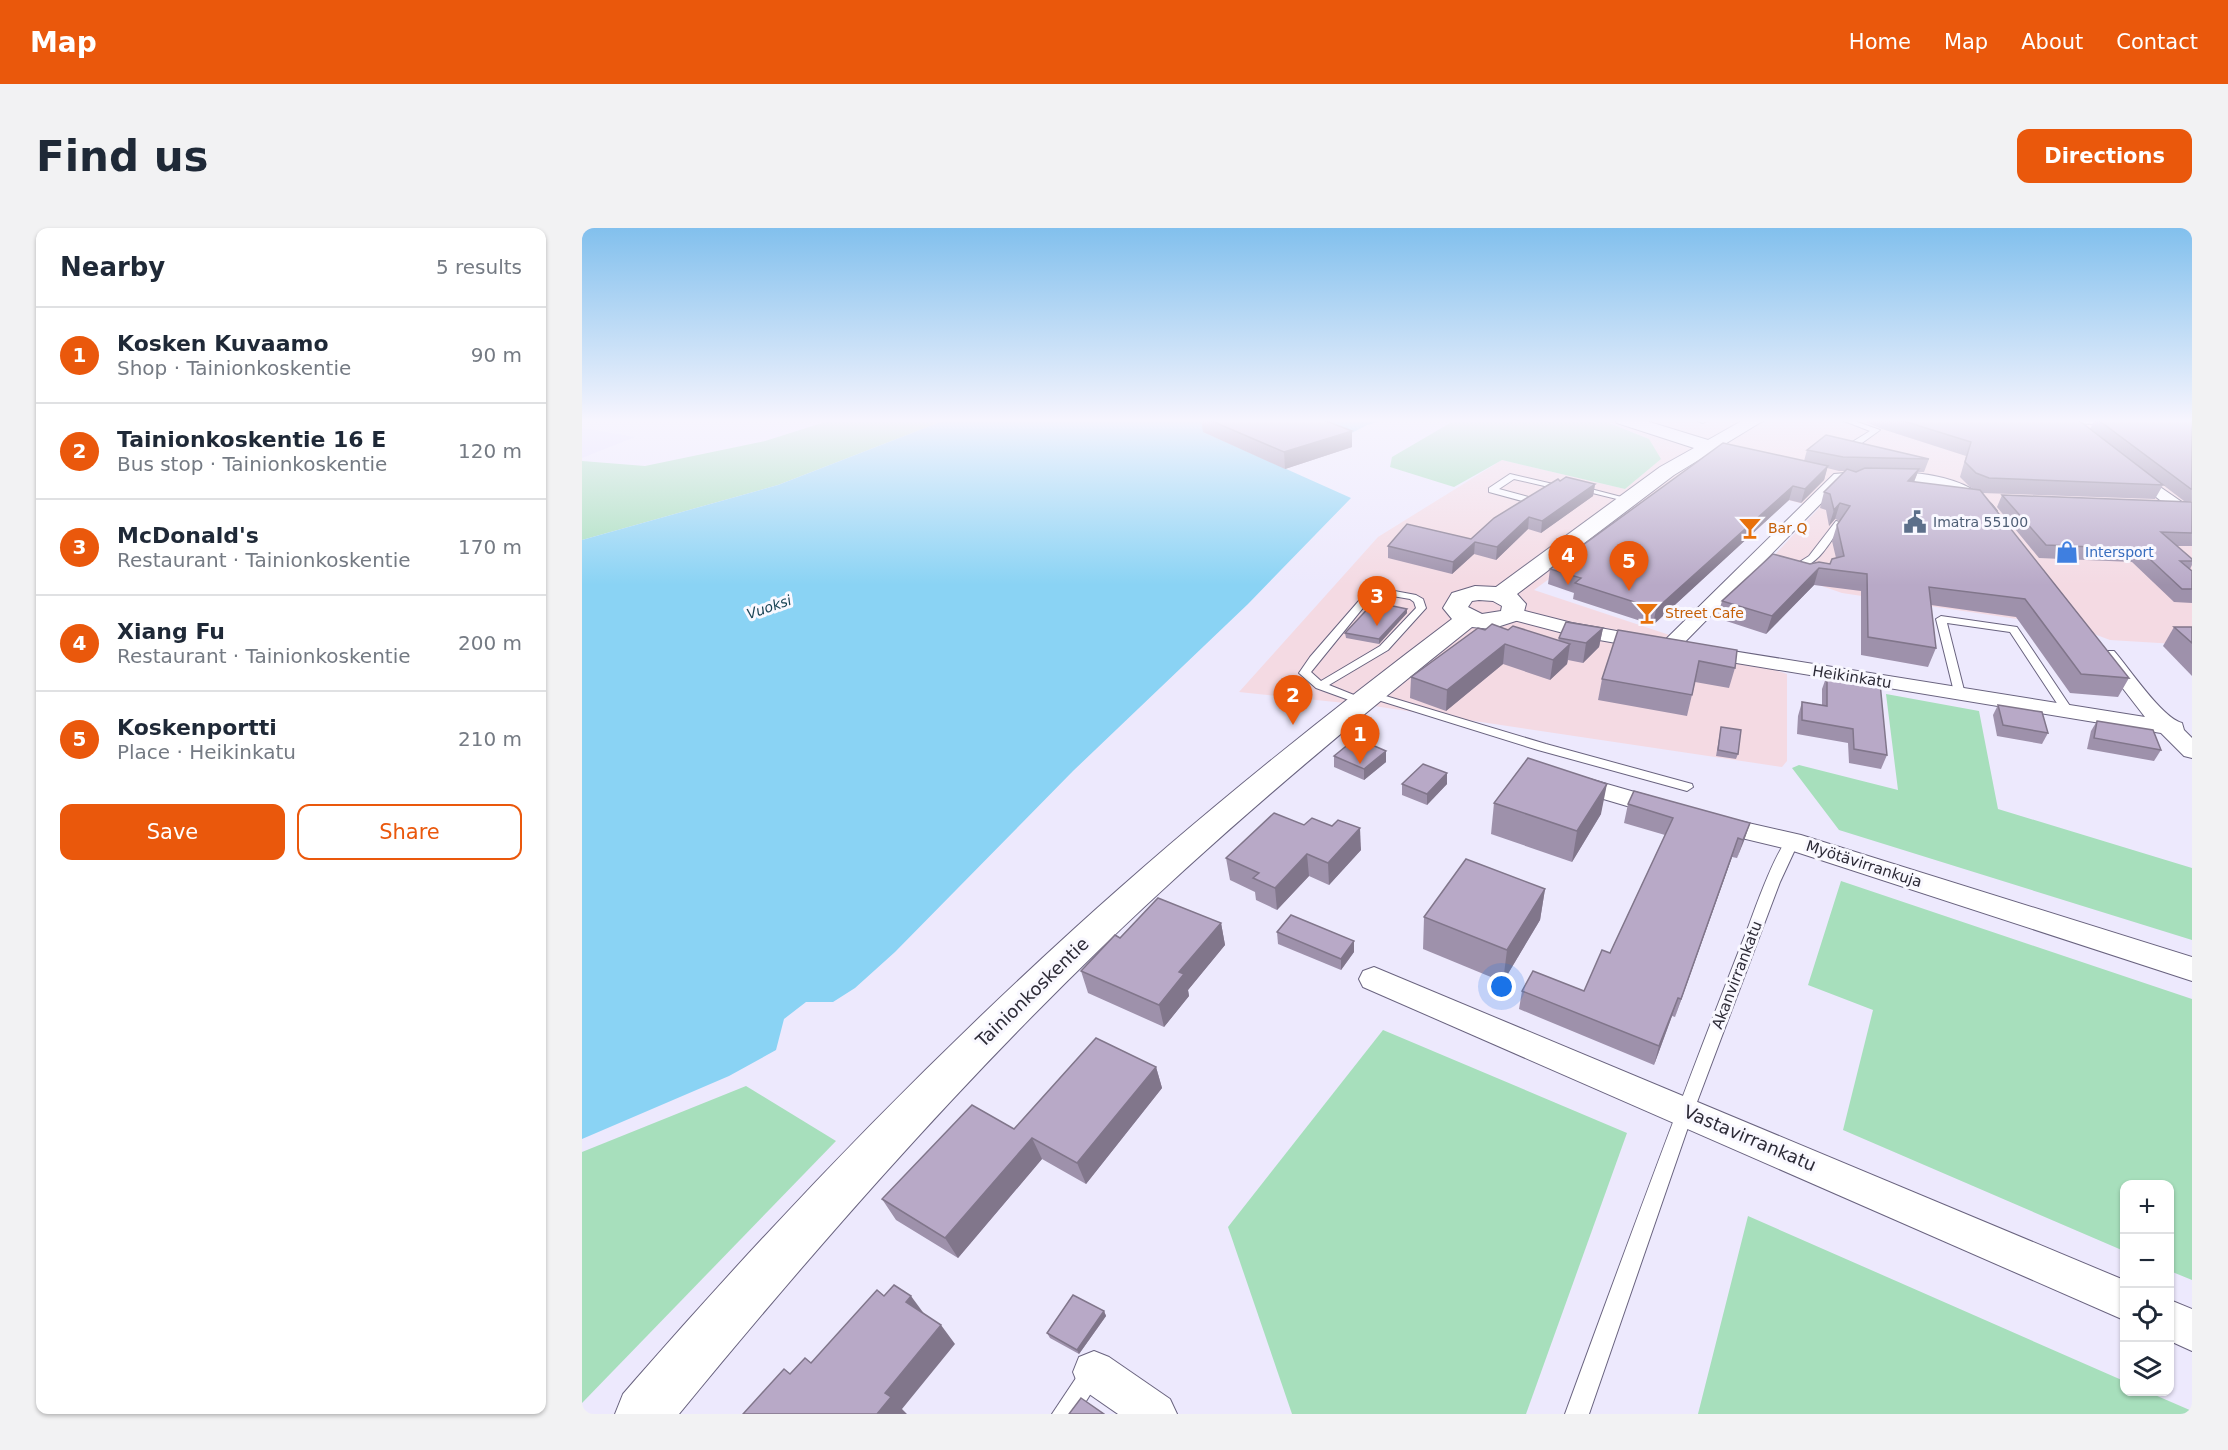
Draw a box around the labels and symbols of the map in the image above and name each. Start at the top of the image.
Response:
public building icon: Imatra 55100 [1902,509,1928,535]
place label: Imatra 55100 [1933,514,2028,530]
bar icon: Bar Q [1737,515,1763,541]
place label: Bar Q [1768,520,1807,536]
pin: 4 [1548,536,1588,585]
shop icon: Intersport [2054,539,2080,565]
pin: 5 [1610,542,1648,591]
place label: Intersport [2085,544,2154,560]
pin: 3 [1358,576,1396,626]
water label: Vuoksi [745,592,793,622]
bar icon: Street Cafe [1634,600,1660,626]
place label: Street Cafe [1665,605,1744,621]
street label: Heikinkatu [1811,662,1893,692]
pin: 2 [1274,676,1312,725]
pin: 1 [1340,714,1380,764]
street label: Myötävirrankuja [1804,837,1924,891]
street label: Akanvirrankatu [1708,918,1766,1032]
street label: Tainionkoskentie [971,933,1093,1052]
your location [1487,972,1516,1001]
street label: Vastavirrankatu [1681,1101,1819,1175]

